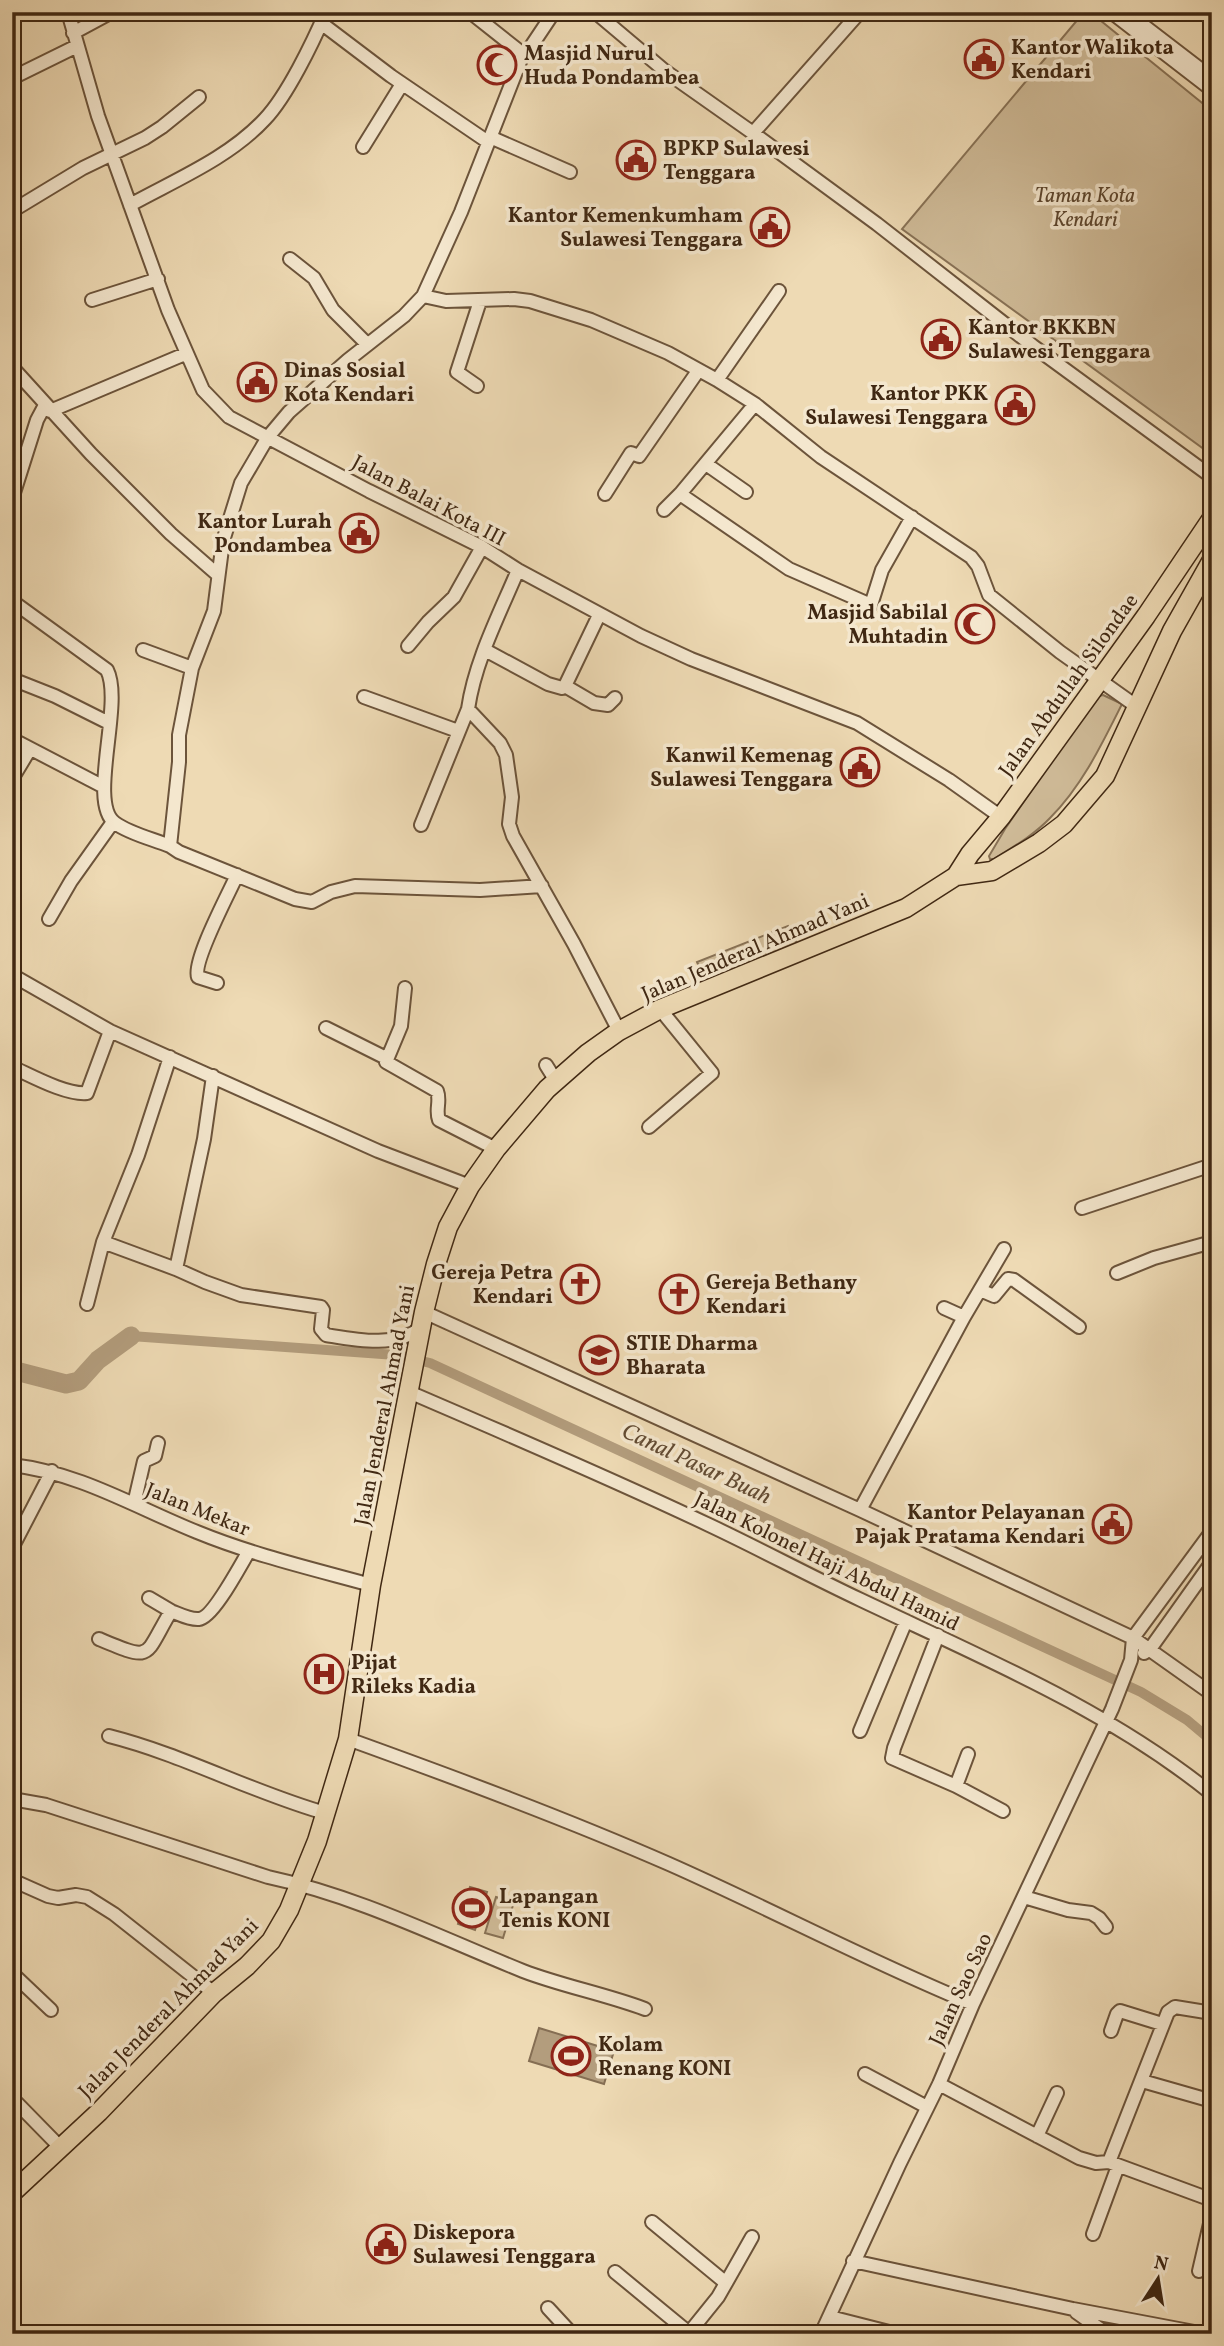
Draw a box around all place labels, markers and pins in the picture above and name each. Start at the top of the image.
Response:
place label: Kantor Walikota Kendari [1011,34,1174,87]
public building icon: Kantor Walikota Kendari [963,38,1005,80]
place label: Masjid Nurul Huda Pondambea [524,40,699,93]
mosque icon: Masjid Nurul Huda Pondambea [476,44,518,86]
place label: BPKP Sulawesi Tenggara [663,135,810,188]
public building icon: BPKP Sulawesi Tenggara [615,139,657,181]
place label: Kantor Kemenkumham Sulawesi Tenggara [508,202,743,255]
public building icon: Kantor Kemenkumham Sulawesi Tenggara [749,206,791,248]
place label: Kantor BKKBN Sulawesi Tenggara [968,314,1151,367]
public building icon: Kantor BKKBN Sulawesi Tenggara [920,318,962,360]
place label: Dinas Sosial Kota Kendari [284,357,414,410]
public building icon: Dinas Sosial Kota Kendari [236,361,278,403]
place label: Kantor PKK Sulawesi Tenggara [805,380,988,433]
public building icon: Kantor PKK Sulawesi Tenggara [994,384,1036,426]
place label: Kantor Lurah Pondambea [197,508,332,561]
public building icon: Kantor Lurah Pondambea [338,512,380,554]
place label: Masjid Sabilal Muhtadin [807,599,948,652]
mosque icon: Masjid Sabilal Muhtadin [954,603,996,645]
place label: Kanwil Kemenag Sulawesi Tenggara [650,742,833,795]
public building icon: Kanwil Kemenag Sulawesi Tenggara [839,746,881,788]
place label: Gereja Petra Kendari [431,1259,553,1312]
church icon: Gereja Petra Kendari [559,1263,601,1305]
place label: Gereja Bethany Kendari [706,1269,857,1322]
church icon: Gereja Bethany Kendari [658,1273,700,1315]
place label: STIE Dharma Bharata [626,1330,758,1383]
school or university icon: STIE Dharma Bharata [578,1334,620,1376]
place label: Kantor Pelayanan Pajak Pratama Kendari [855,1499,1085,1552]
public building icon: Kantor Pelayanan Pajak Pratama Kendari [1091,1503,1133,1545]
place label: Pijat Rileks Kadia [351,1649,476,1702]
hospital icon: Pijat Rileks Kadia [303,1653,345,1695]
place label: Lapangan Tenis KONI [499,1883,610,1936]
sports icon: Lapangan Tenis KONI [451,1887,493,1929]
place label: Kolam Renang KONI [598,2031,731,2084]
sports icon: Kolam Renang KONI [550,2035,592,2077]
place label: Diskepora Sulawesi Tenggara [413,2219,596,2272]
public building icon: Diskepora Sulawesi Tenggara [365,2223,407,2265]

